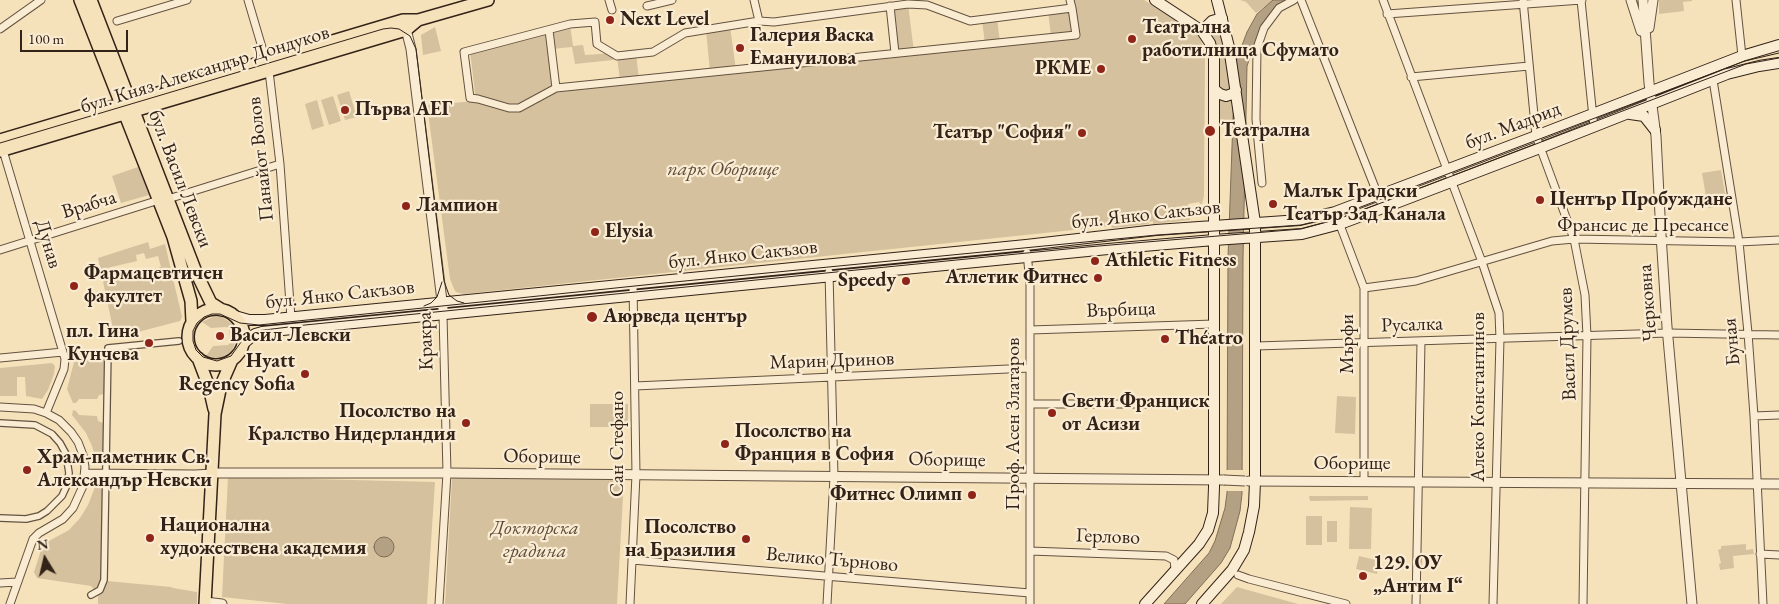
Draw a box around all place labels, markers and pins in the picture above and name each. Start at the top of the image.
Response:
place label: Next Level [620,8,710,32]
marker: Next Level [604,14,616,26]
place label: Театрална работилница Сфумато [1142,16,1339,63]
place label: Галерия Васка Емануилова [750,24,874,71]
marker: Театрална работилница Сфумато [1126,33,1138,45]
marker: Галерия Васка Емануилова [734,42,746,54]
place label: РКМЕ [1035,57,1091,81]
marker: РКМЕ [1095,63,1107,75]
place label: Първа АЕГ [355,98,452,122]
marker: Първа АЕГ [339,104,351,116]
place label: Театрална [1221,119,1310,143]
place label: Театър "София" [933,121,1072,145]
marker: Театрална [1203,124,1217,138]
marker: Театър "София" [1076,127,1088,139]
place label: Малък Градски Театър Зад Канала [1283,180,1446,227]
place label: Център Пробуждане [1550,188,1733,212]
place label: Лампион [416,194,498,218]
marker: Център Пробуждане [1534,194,1546,206]
marker: Малък Градски Театър Зад Канала [1267,198,1279,210]
marker: Лампион [400,200,412,212]
place label: Elysia [605,220,653,244]
marker: Elysia [589,226,601,238]
place label: Athletic Fitness [1105,249,1237,273]
marker: Athletic Fitness [1089,255,1101,267]
place label: Фармацевтичен факултет [84,262,223,309]
place label: Атлетик Фитнес [945,266,1088,290]
place label: Speedy [838,269,896,293]
marker: Атлетик Фитнес [1092,272,1104,284]
marker: Speedy [900,275,912,287]
marker: Фармацевтичен факултет [68,280,80,292]
place label: Аюрведа център [603,305,747,329]
marker: Аюрведа център [585,310,599,324]
place label: пл. Гина Кунчева [66,320,139,367]
place label: Васил Левски [230,324,351,348]
place label: Théatro [1175,327,1243,351]
marker: Васил Левски [214,330,226,342]
marker: Théatro [1159,333,1171,345]
marker: пл. Гина Кунчева [143,337,155,349]
place label: Hyatt Regency Sofia [179,350,295,397]
marker: Hyatt Regency Sofia [299,368,311,380]
place label: Свети Франциск от Асизи [1062,390,1210,437]
place label: Посолство на Кралство Нидерландия [248,400,456,447]
marker: Свети Франциск от Асизи [1046,407,1058,419]
marker: Посолство на Кралство Нидерландия [460,417,472,429]
place label: Посолство на Франция в София [735,420,894,467]
marker: Посолство на Франция в София [719,438,731,450]
place label: Храм-паметник Св. Александър Невски [37,446,212,493]
marker: Храм-паметник Св. Александър Невски [21,464,33,476]
place label: Фитнес Олимп [830,483,962,507]
marker: Фитнес Олимп [966,489,978,501]
place label: Национална художествена академия [160,514,367,561]
place label: Посолство на Бразилия [625,516,736,563]
marker: Национална художествена академия [144,532,156,544]
marker: Посолство на Бразилия [740,533,752,545]
place label: 129. ОУ „Антим I“ [1373,552,1463,599]
marker: 129. ОУ „Антим I“ [1357,570,1369,582]

